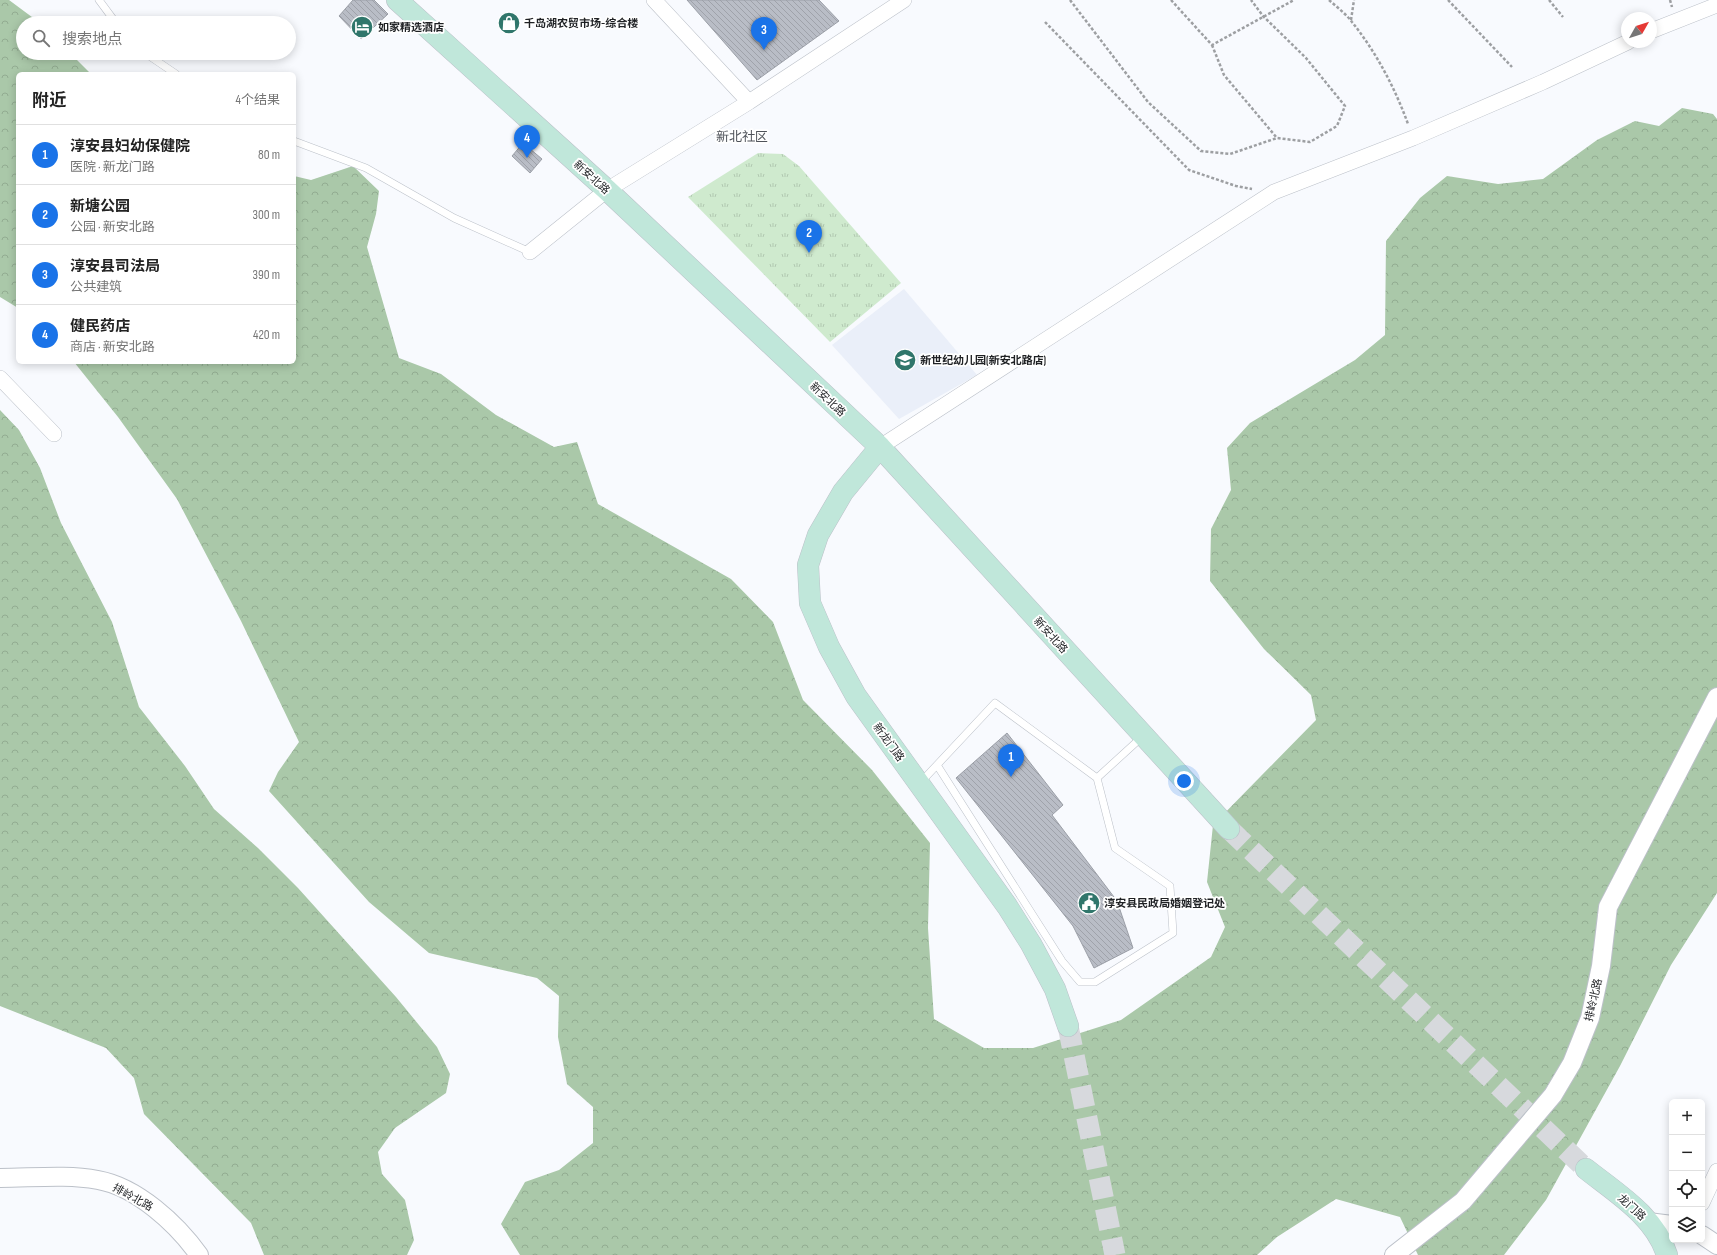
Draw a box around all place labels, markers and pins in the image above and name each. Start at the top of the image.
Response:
shop icon: 千岛湖农贸市场-综合楼 [496,10,522,36]
hotel icon: 如家精选酒店 [349,14,375,40]
place label: 千岛湖农贸市场-综合楼 [524,17,638,30]
pin: 3 [751,17,777,50]
place label: 如家精选酒店 [378,21,444,34]
pin: 4 [514,125,540,158]
pin: 2 [796,220,822,253]
school or university icon: 新世纪幼儿园(新安北路店) [892,347,918,373]
place label: 新世纪幼儿园(新安北路店) [920,354,1047,367]
pin: 1 [998,744,1024,777]
public building icon: 淳安县民政局婚姻登记处 [1076,890,1102,916]
place label: 淳安县民政局婚姻登记处 [1104,897,1225,910]

